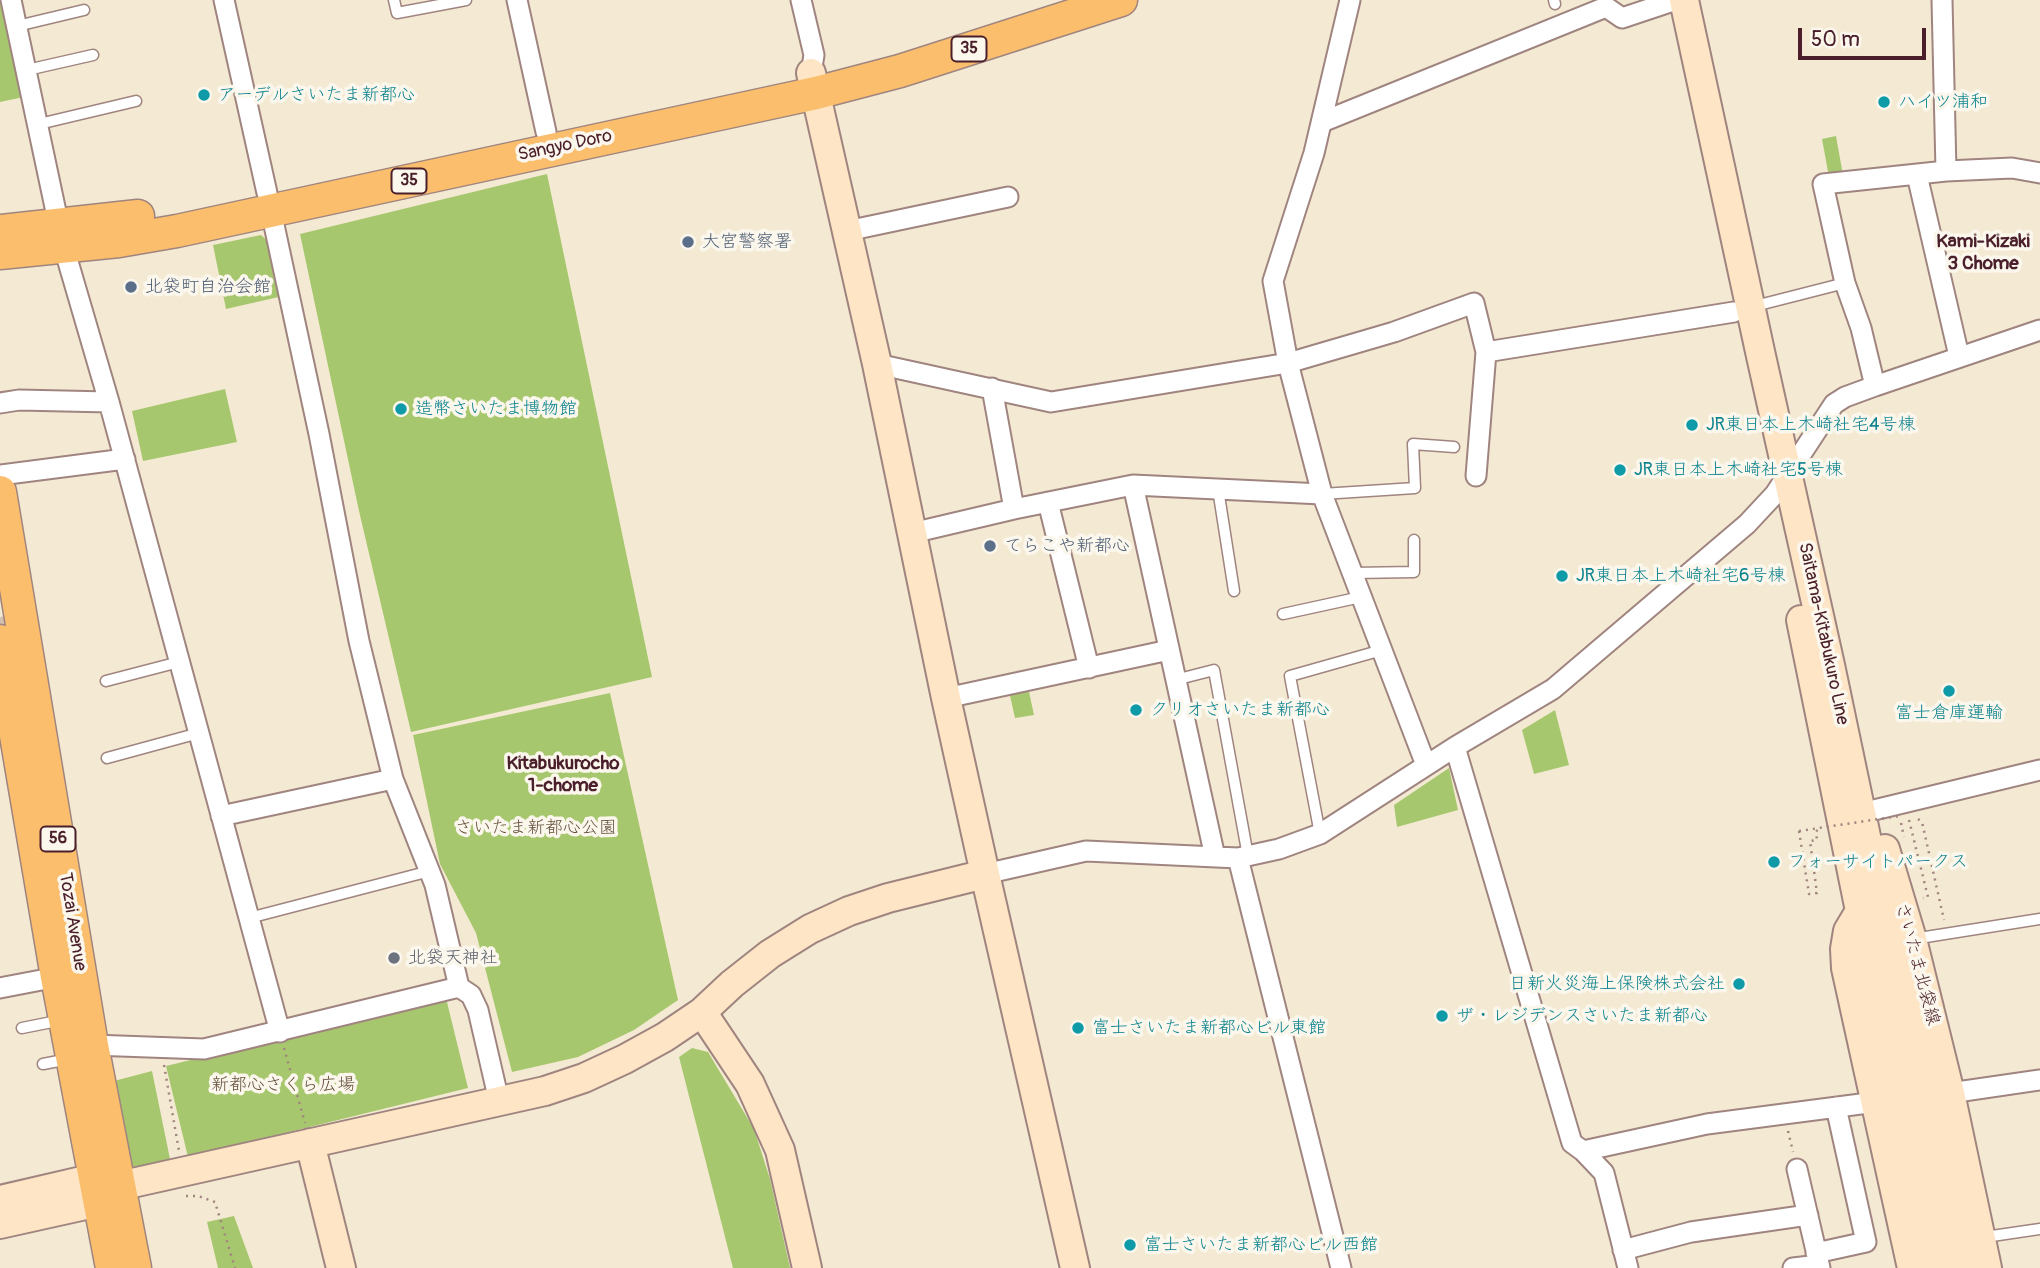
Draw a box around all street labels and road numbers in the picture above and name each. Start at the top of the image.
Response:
road number: 35 [951,36,986,61]
street label: Sangyo Doro [516,126,614,166]
road number: 35 [392,168,426,194]
street label: Saitama-Kitabukuro Line [1793,541,1853,727]
road number: 56 [41,826,76,852]
street label: Tozai Avenue [54,871,90,973]
street label: さいたま北袋線 [1890,900,1944,1028]

